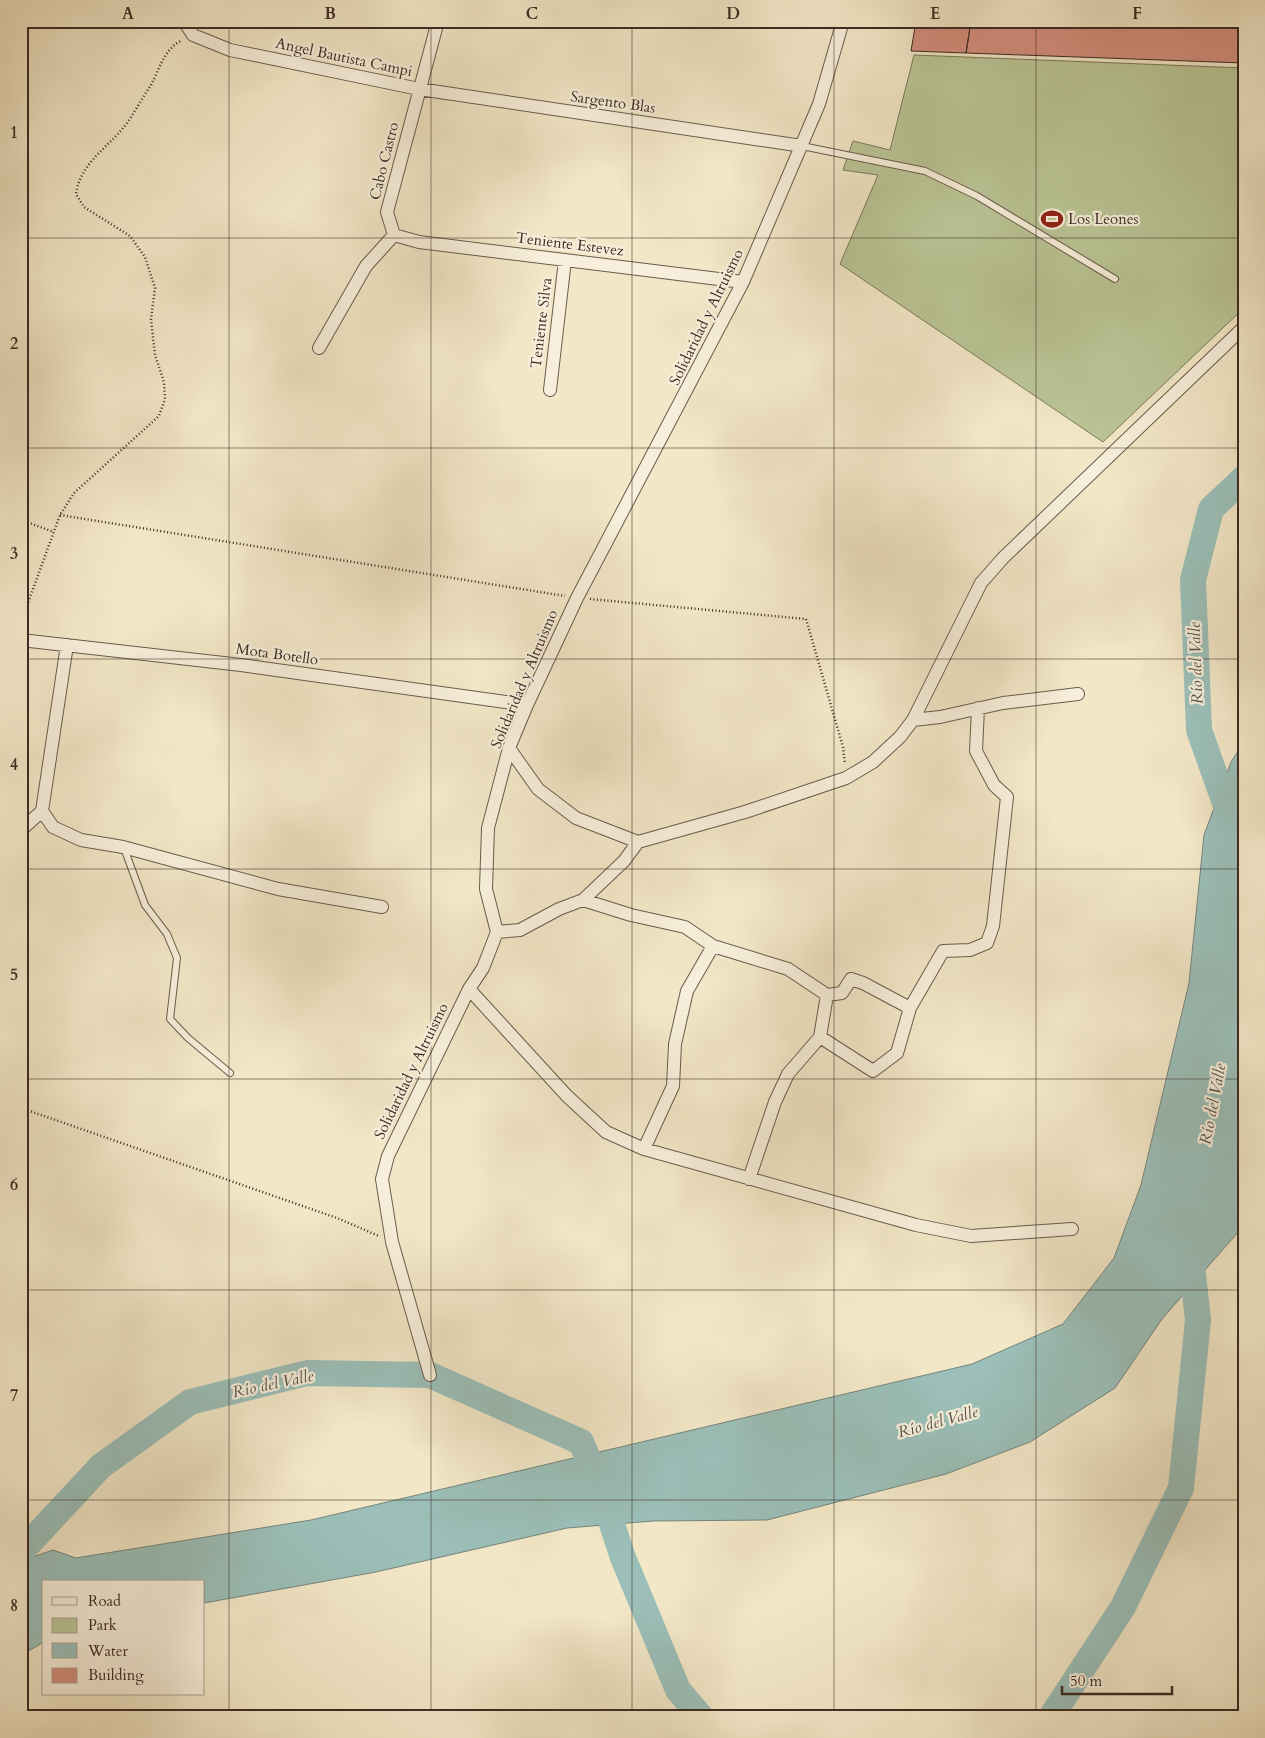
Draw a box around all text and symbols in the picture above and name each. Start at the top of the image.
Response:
text: A [122,3,134,25]
text: B [324,3,336,25]
text: C [526,3,538,25]
text: D [726,3,740,25]
text: E [930,3,940,25]
text: F [1132,3,1142,25]
street label: Angel Bautista Campi [274,33,414,81]
street label: Sargento Blas [569,86,657,118]
street label: Cabo Castro [365,120,403,202]
text: 1 [10,122,18,144]
sports icon: Los Leones [1039,206,1065,232]
place label: Los Leones [1068,209,1139,229]
street label: Teniente Estevez [515,227,625,261]
street label: Solidaridad y Altruismo [664,246,748,388]
street label: Teniente Silva [526,276,557,369]
text: 2 [10,333,18,355]
text: 3 [10,543,18,565]
street label: Solidaridad y Altruismo [486,606,562,752]
water label: Río del Valle [1184,621,1208,704]
street label: Mota Botello [234,638,320,670]
text: 4 [10,754,18,776]
text: 5 [10,964,18,986]
street label: Solidaridad y Altruismo [369,1000,453,1142]
water label: Río del Valle [1194,1061,1232,1146]
text: 6 [10,1174,18,1196]
water label: Río del Valle [231,1365,316,1403]
text: 7 [10,1385,18,1407]
water label: Río del Valle [895,1401,981,1443]
legend [42,1580,205,1696]
text: Road [88,1591,121,1611]
text: 8 [10,1595,18,1617]
text: Park [88,1615,117,1635]
text: Water [87,1641,129,1661]
scale bar [1062,1663,1172,1695]
text: Building [88,1665,144,1685]
text: 50 m [1070,1671,1102,1691]

